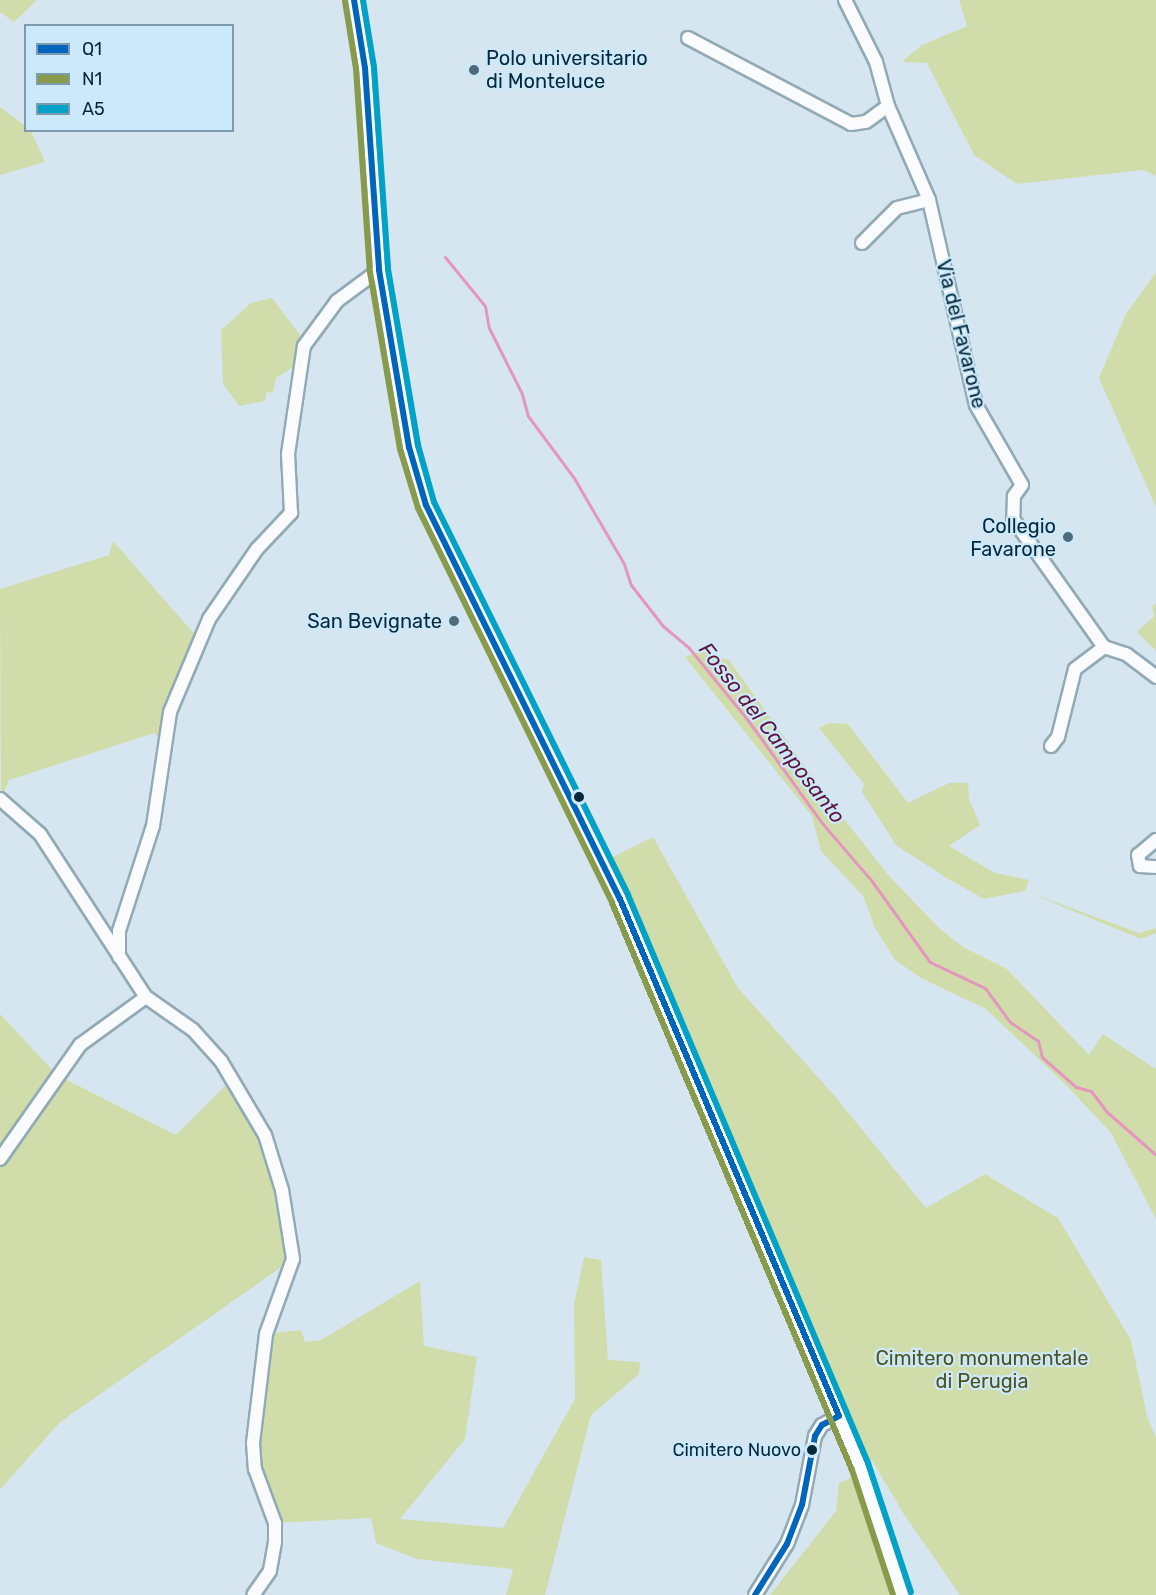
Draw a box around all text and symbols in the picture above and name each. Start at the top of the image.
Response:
legend [24,24,234,132]
text: Q1 [82,38,102,60]
place label: Polo universitario di Monteluce [486,46,648,93]
marker: Polo universitario di Monteluce [467,63,481,77]
text: N1 [82,68,102,90]
text: A5 [82,98,105,120]
street label: Via del Favarone [931,257,991,411]
place label: Collegio Favarone [970,514,1056,561]
marker: Collegio Favarone [1061,530,1075,544]
place label: San Bevignate [307,609,442,633]
marker: San Bevignate [447,614,461,628]
water label: Fosso del Camposanto [694,638,850,828]
unlabelled marker [573,791,585,803]
park label: Cimitero monumentale di Perugia [876,1346,1088,1393]
place label: Cimitero Nuovo [672,1439,801,1461]
marker: Cimitero Nuovo [806,1444,818,1456]

